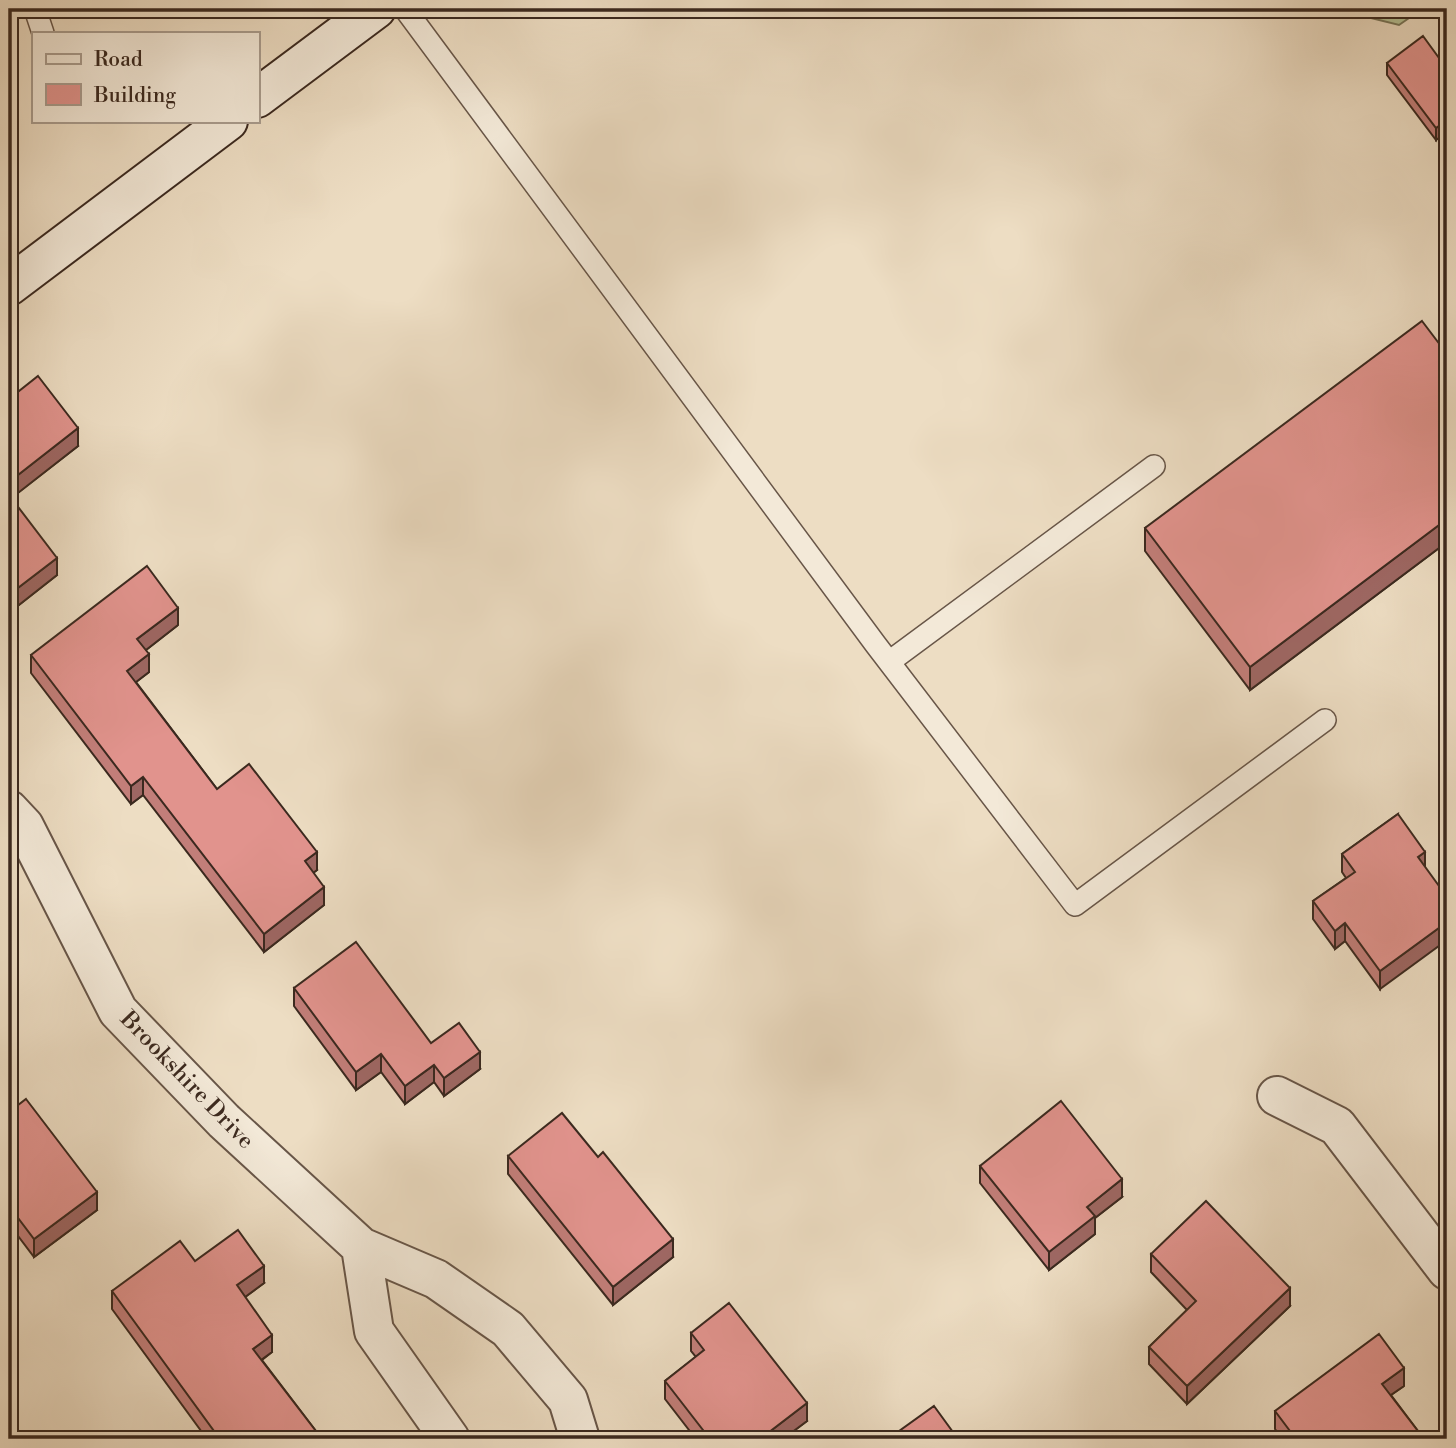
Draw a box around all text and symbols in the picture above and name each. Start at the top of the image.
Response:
legend [32,32,259,122]
text: Road [94,47,143,73]
text: Building [93,83,176,109]
street label: Brookshire Drive [113,1005,260,1155]

